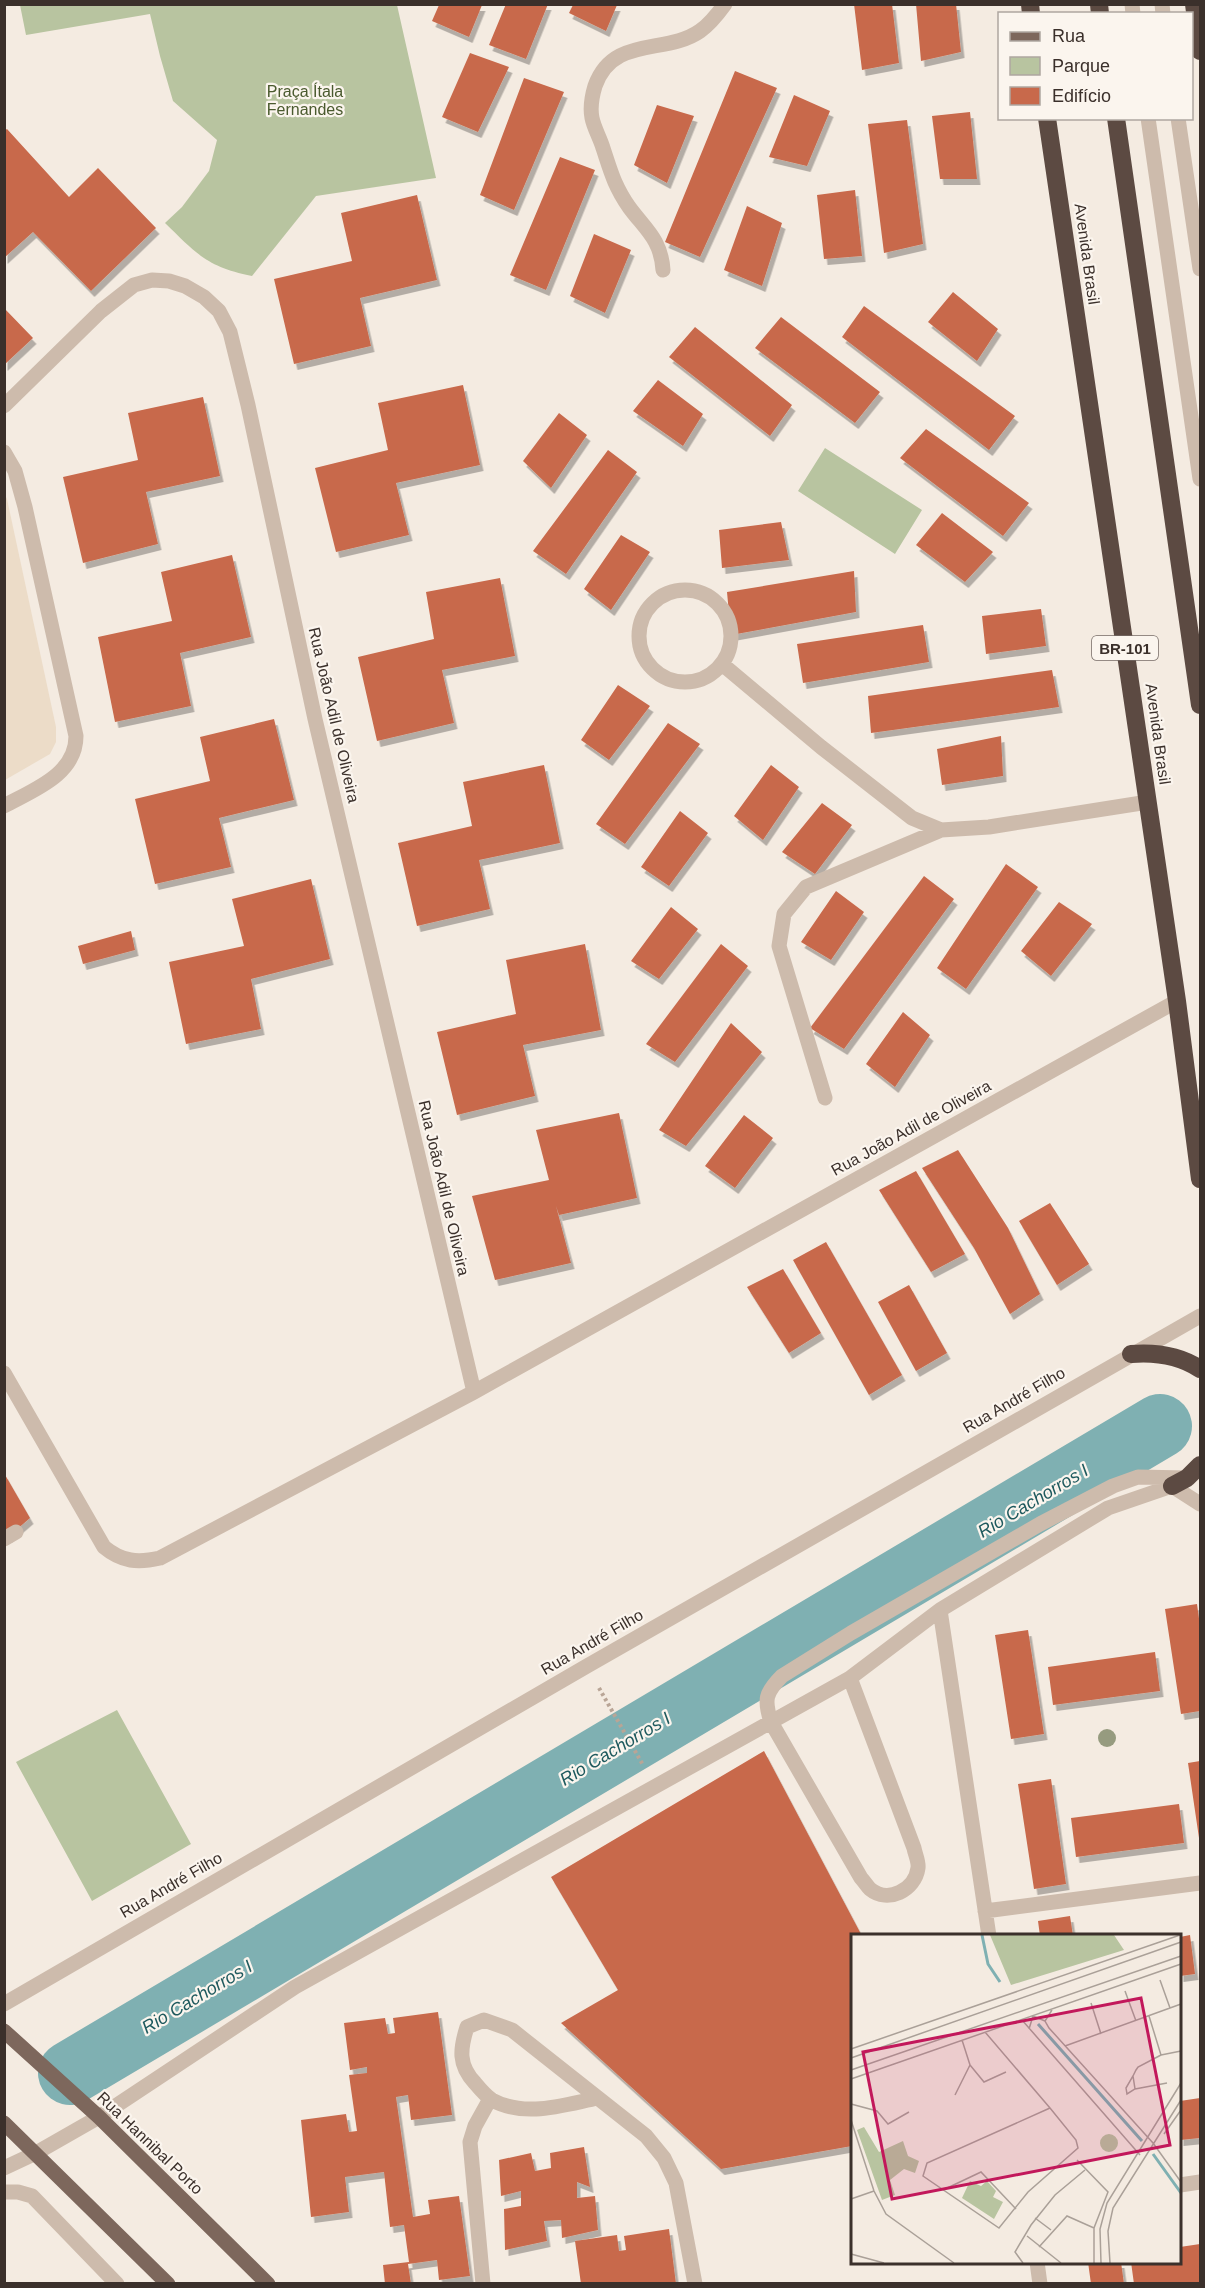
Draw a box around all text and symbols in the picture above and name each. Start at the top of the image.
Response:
legend [998,12,1193,120]
text: Rua [1052,26,1086,46]
text: Parque [1052,56,1110,76]
park label: Praça Ítala Fernandes [267,82,343,118]
text: Edifício [1052,86,1111,106]
street label: Avenida Brasil [1071,202,1103,306]
street label: Rua João Adil de Oliveira [306,626,363,805]
road number: BR-101 [1092,636,1158,660]
street label: Avenida Brasil [1142,682,1174,786]
street label: Rua João Adil de Oliveira [828,1077,994,1179]
street label: Rua João Adil de Oliveira [416,1099,473,1278]
street label: Rua André Filho [960,1364,1068,1436]
water label: Rio Cachorros I [974,1460,1092,1542]
street label: Rua André Filho [538,1606,646,1678]
water label: Rio Cachorros I [556,1708,674,1790]
street label: Rua André Filho [117,1849,225,1921]
inset map [851,1934,1181,2264]
water label: Rio Cachorros I [138,1956,256,2038]
street label: Rua Hannibal Porto [94,2088,206,2198]

